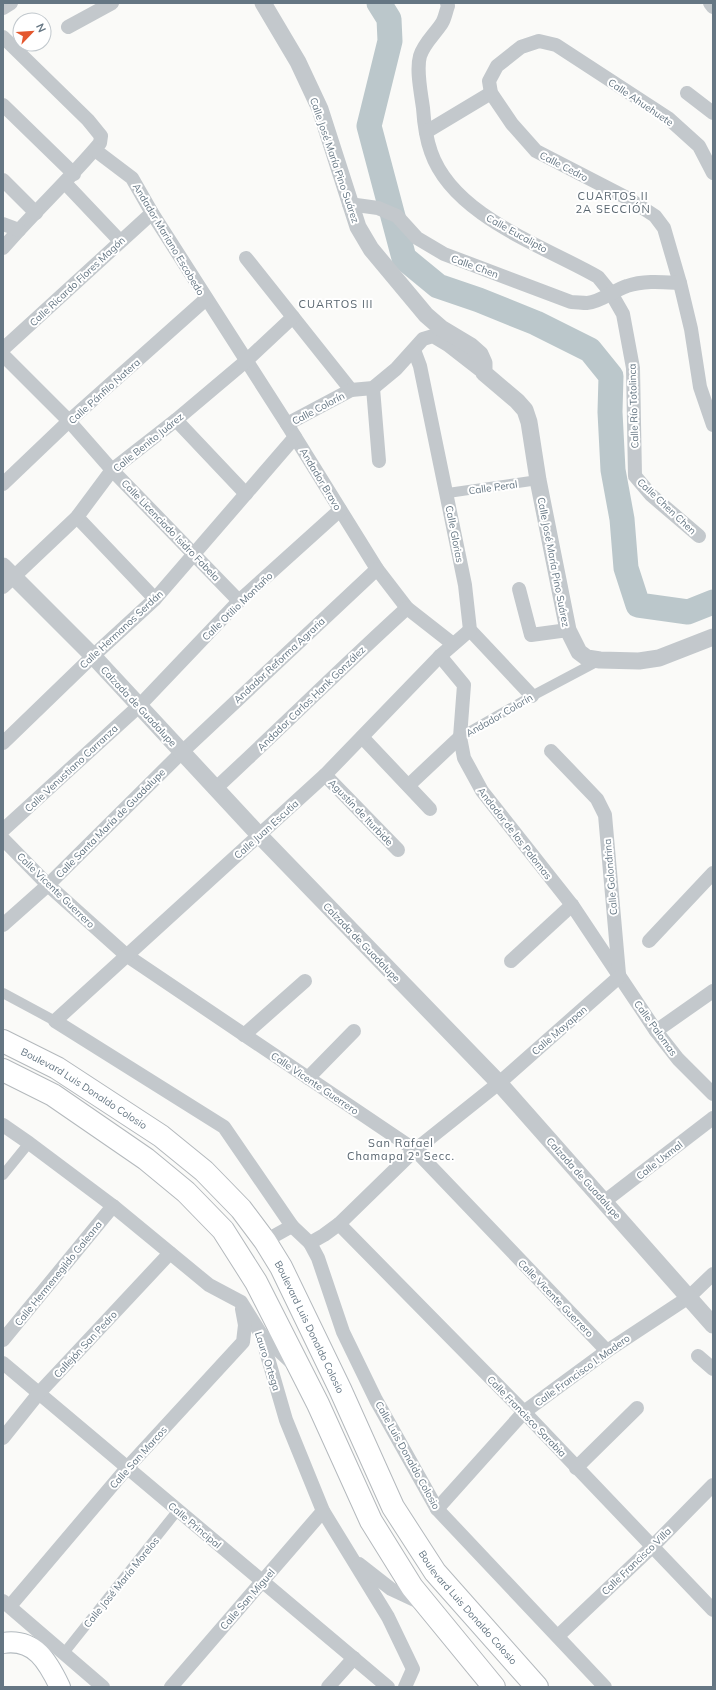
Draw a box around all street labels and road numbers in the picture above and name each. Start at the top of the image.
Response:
street label: Calle Ahuehuete [606,76,676,129]
street label: Calle José María Pino Suárez [307,96,362,225]
street label: Calle Cedro [537,149,590,184]
street label: Andador Mariano Escobedo [130,181,207,298]
street label: Calle Eucalipto [484,211,550,256]
street label: Calle Ricardo Flores Magón [27,234,128,329]
street label: Calle Chen [449,252,500,281]
street label: Calle Pánfilo Natera [66,356,143,427]
street label: Calle Río Totolinca [626,363,641,449]
street label: Calle Colorín [290,389,347,428]
street label: Calle Benito Juárez [110,410,186,475]
street label: Andador Bravo [297,446,344,513]
street label: Calle Chen Chen [634,476,699,537]
street label: Calle Licenciado Isidro Fabela [119,477,223,584]
street label: Calle Peral [468,478,518,497]
street label: Calle José María Pino Suárez [535,496,572,628]
street label: Calle Glorias [443,504,466,564]
street label: Calle Otilio Montaño [199,569,276,643]
street label: Calle Hermanos Serdán [77,587,166,671]
street label: Andador Reforma Agraria [231,615,328,706]
street label: Andador Carlos Hank González [255,643,368,754]
street label: Calzada de Guadalupe [98,663,179,749]
street label: Andador Colorín [463,691,535,740]
street label: Calle Venustiano Carranza [22,722,121,815]
street label: Calle Santa María de Guadalupe [53,766,168,881]
street label: Agustín de Iturbide [325,776,396,848]
street label: Andador de las Palomas [475,785,555,882]
street label: Calle Juan Escutia [231,797,301,862]
street label: Calle Golondrina [601,838,620,916]
street label: Calle Vicente Guerrero [14,850,97,931]
street label: Calzada de Guadalupe [320,900,403,985]
street label: Calle Palomas [631,998,680,1059]
street label: Calle Mayapan [529,1003,590,1058]
street label: Boulevard Luis Donaldo Colosio [19,1045,150,1132]
street label: Calle Vicente Guerrero [268,1049,361,1118]
street label: Calzada de Guadalupe [543,1135,624,1222]
street label: Calle Uxmal [634,1138,685,1183]
street label: Calle Hermenegildo Galeana [12,1218,105,1329]
street label: Calle Vicente Guerrero [515,1257,596,1340]
street label: Boulevard Luis Donaldo Colosio [272,1258,347,1396]
street label: Callejón San Pedro [51,1308,120,1381]
street label: Lauro Ortega [252,1330,283,1392]
street label: Calle Francisco I. Madero [532,1331,633,1409]
street label: Calle Francisco Sarabia [484,1373,569,1460]
street label: Calle Luis Donaldo Colosio [372,1399,443,1512]
street label: Calle San Marcos [107,1423,170,1491]
street label: Calle Principal [165,1499,224,1551]
street label: Calle Francisco Villa [599,1525,674,1598]
street label: Calle José María Morelos [81,1534,162,1630]
street label: Boulevard Luis Donaldo Colosio [416,1548,520,1667]
street label: Calle San Miguel [217,1566,277,1633]

